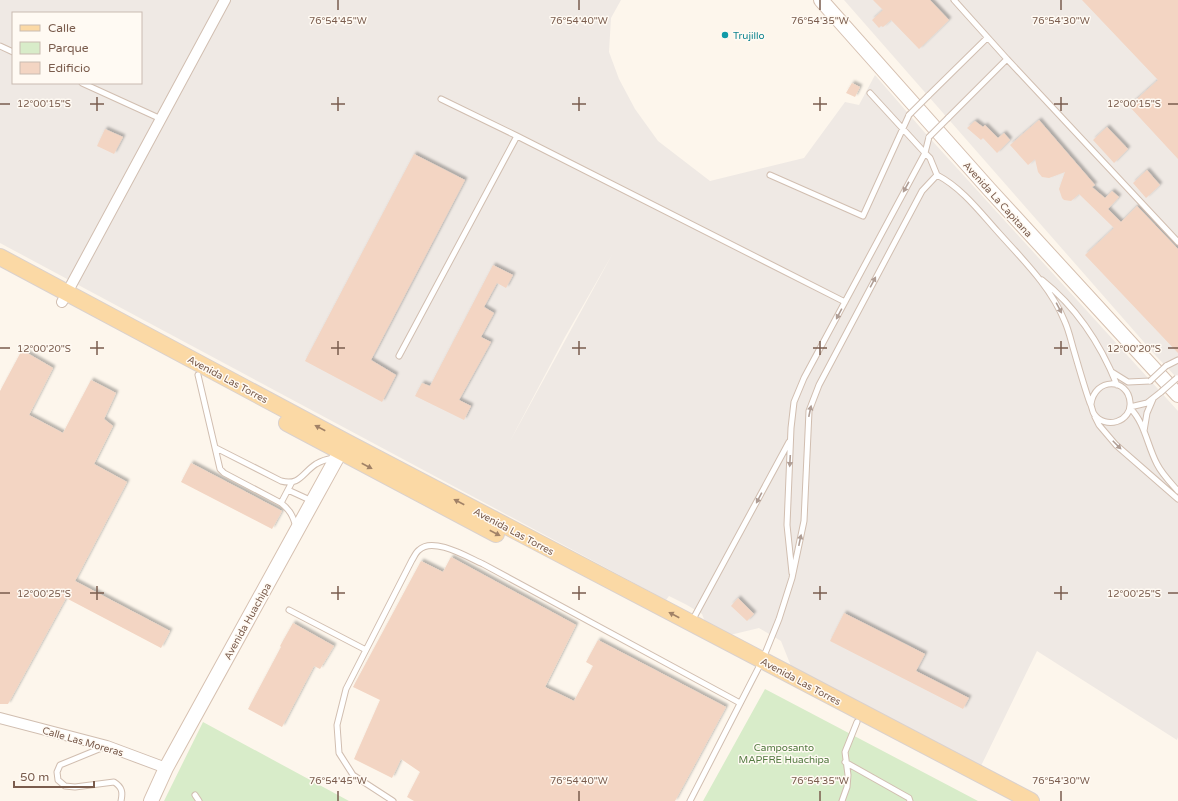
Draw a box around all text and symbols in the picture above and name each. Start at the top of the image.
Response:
legend [12,12,142,84]
text: 76°54'45"W [309,15,367,27]
text: 76°54'40"W [550,15,608,27]
text: 76°54'35"W [791,15,849,27]
text: 76°54'30"W [1032,15,1090,27]
text: Calle [48,21,76,35]
marker: Trujillo [720,30,730,40]
place label: Trujillo [733,30,765,42]
text: Parque [48,41,89,55]
text: Edificio [48,61,90,75]
text: 12°00'15"S [17,98,71,110]
text: 12°00'15"S [1107,98,1161,110]
street label: Avenida La Capitana [960,159,1034,240]
one-way arrow [903,181,909,193]
one-way arrow [870,276,876,288]
one-way arrow [1055,302,1062,314]
one-way arrow [836,308,842,320]
text: 12°00'20"S [17,343,71,355]
text: 12°00'20"S [1107,343,1161,355]
street label: Avenida Las Torres [185,354,270,406]
one-way arrow [807,405,813,417]
one-way arrow [314,425,325,432]
one-way arrow [1112,440,1122,450]
one-way arrow [786,455,793,467]
one-way arrow [361,463,373,470]
one-way arrow [756,492,762,504]
one-way arrow [454,499,465,505]
street label: Avenida Las Torres [471,506,556,558]
one-way arrow [489,530,500,537]
one-way arrow [798,534,804,546]
street label: Avenida Huachipa [222,581,274,662]
text: 12°00'25"S [17,588,71,600]
text: 12°00'25"S [1107,588,1161,600]
one-way arrow [668,611,679,618]
street label: Avenida Las Torres [758,656,843,708]
street label: Calle Las Moreras [41,725,125,759]
park label: Camposanto MAPFRE Huachipa [739,742,830,766]
scale bar [14,763,94,789]
text: 50 m [20,770,49,784]
text: 76°54'45"W [309,775,367,787]
text: 76°54'40"W [550,775,608,787]
text: 76°54'35"W [791,775,849,787]
text: 76°54'30"W [1032,775,1090,787]

